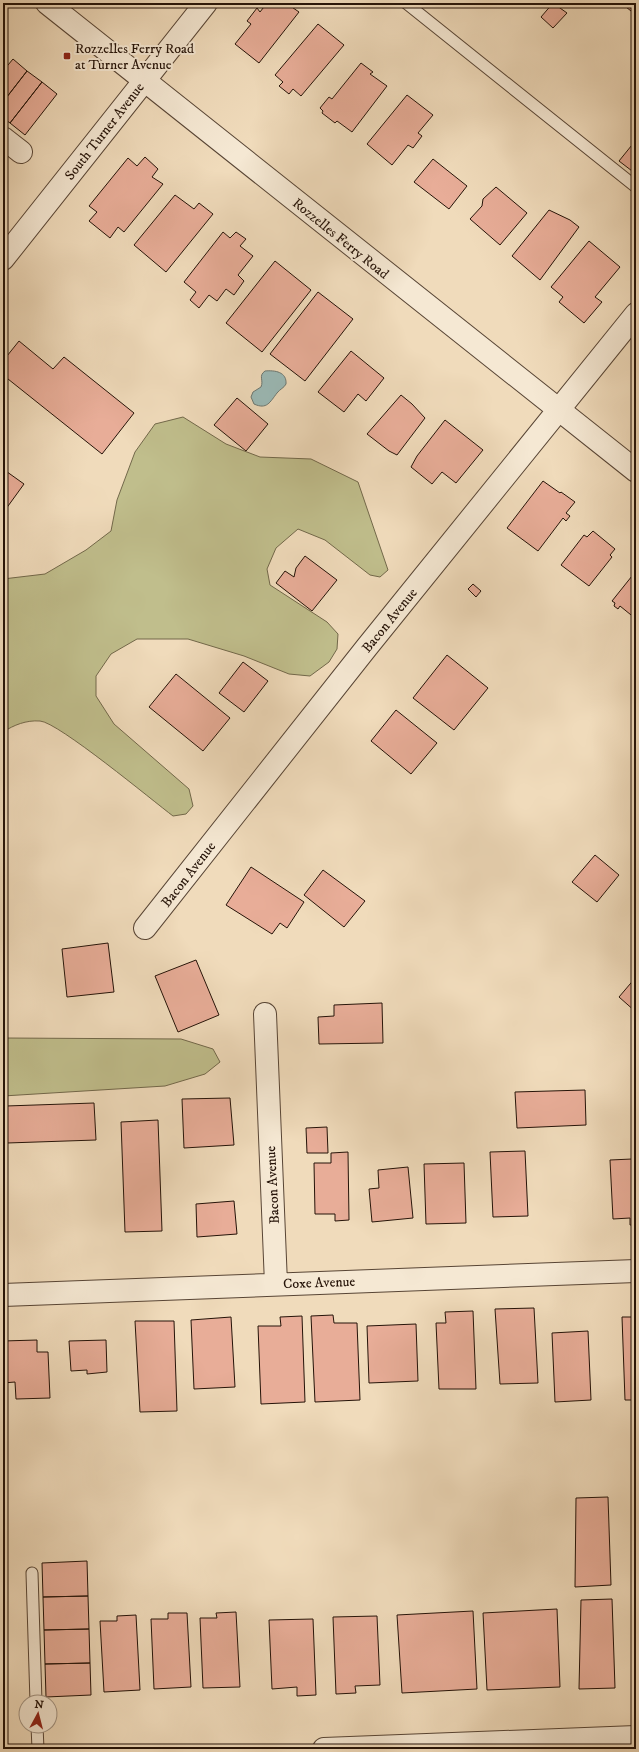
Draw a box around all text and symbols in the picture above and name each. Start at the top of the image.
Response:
place label: Rozzelles Ferry Road at Turner Avenue [75,40,194,74]
marker: Rozzelles Ferry Road at Turner Avenue [62,51,72,61]
street label: South Turner Avenue [61,79,149,184]
street label: Rozzelles Ferry Road [288,194,392,283]
street label: Bacon Avenue [358,584,422,657]
street label: Bacon Avenue [158,838,220,911]
street label: Bacon Avenue [262,1145,284,1225]
street label: Coxe Avenue [283,1273,356,1293]
north arrow [18,1694,58,1734]
text: N [34,1698,44,1713]

